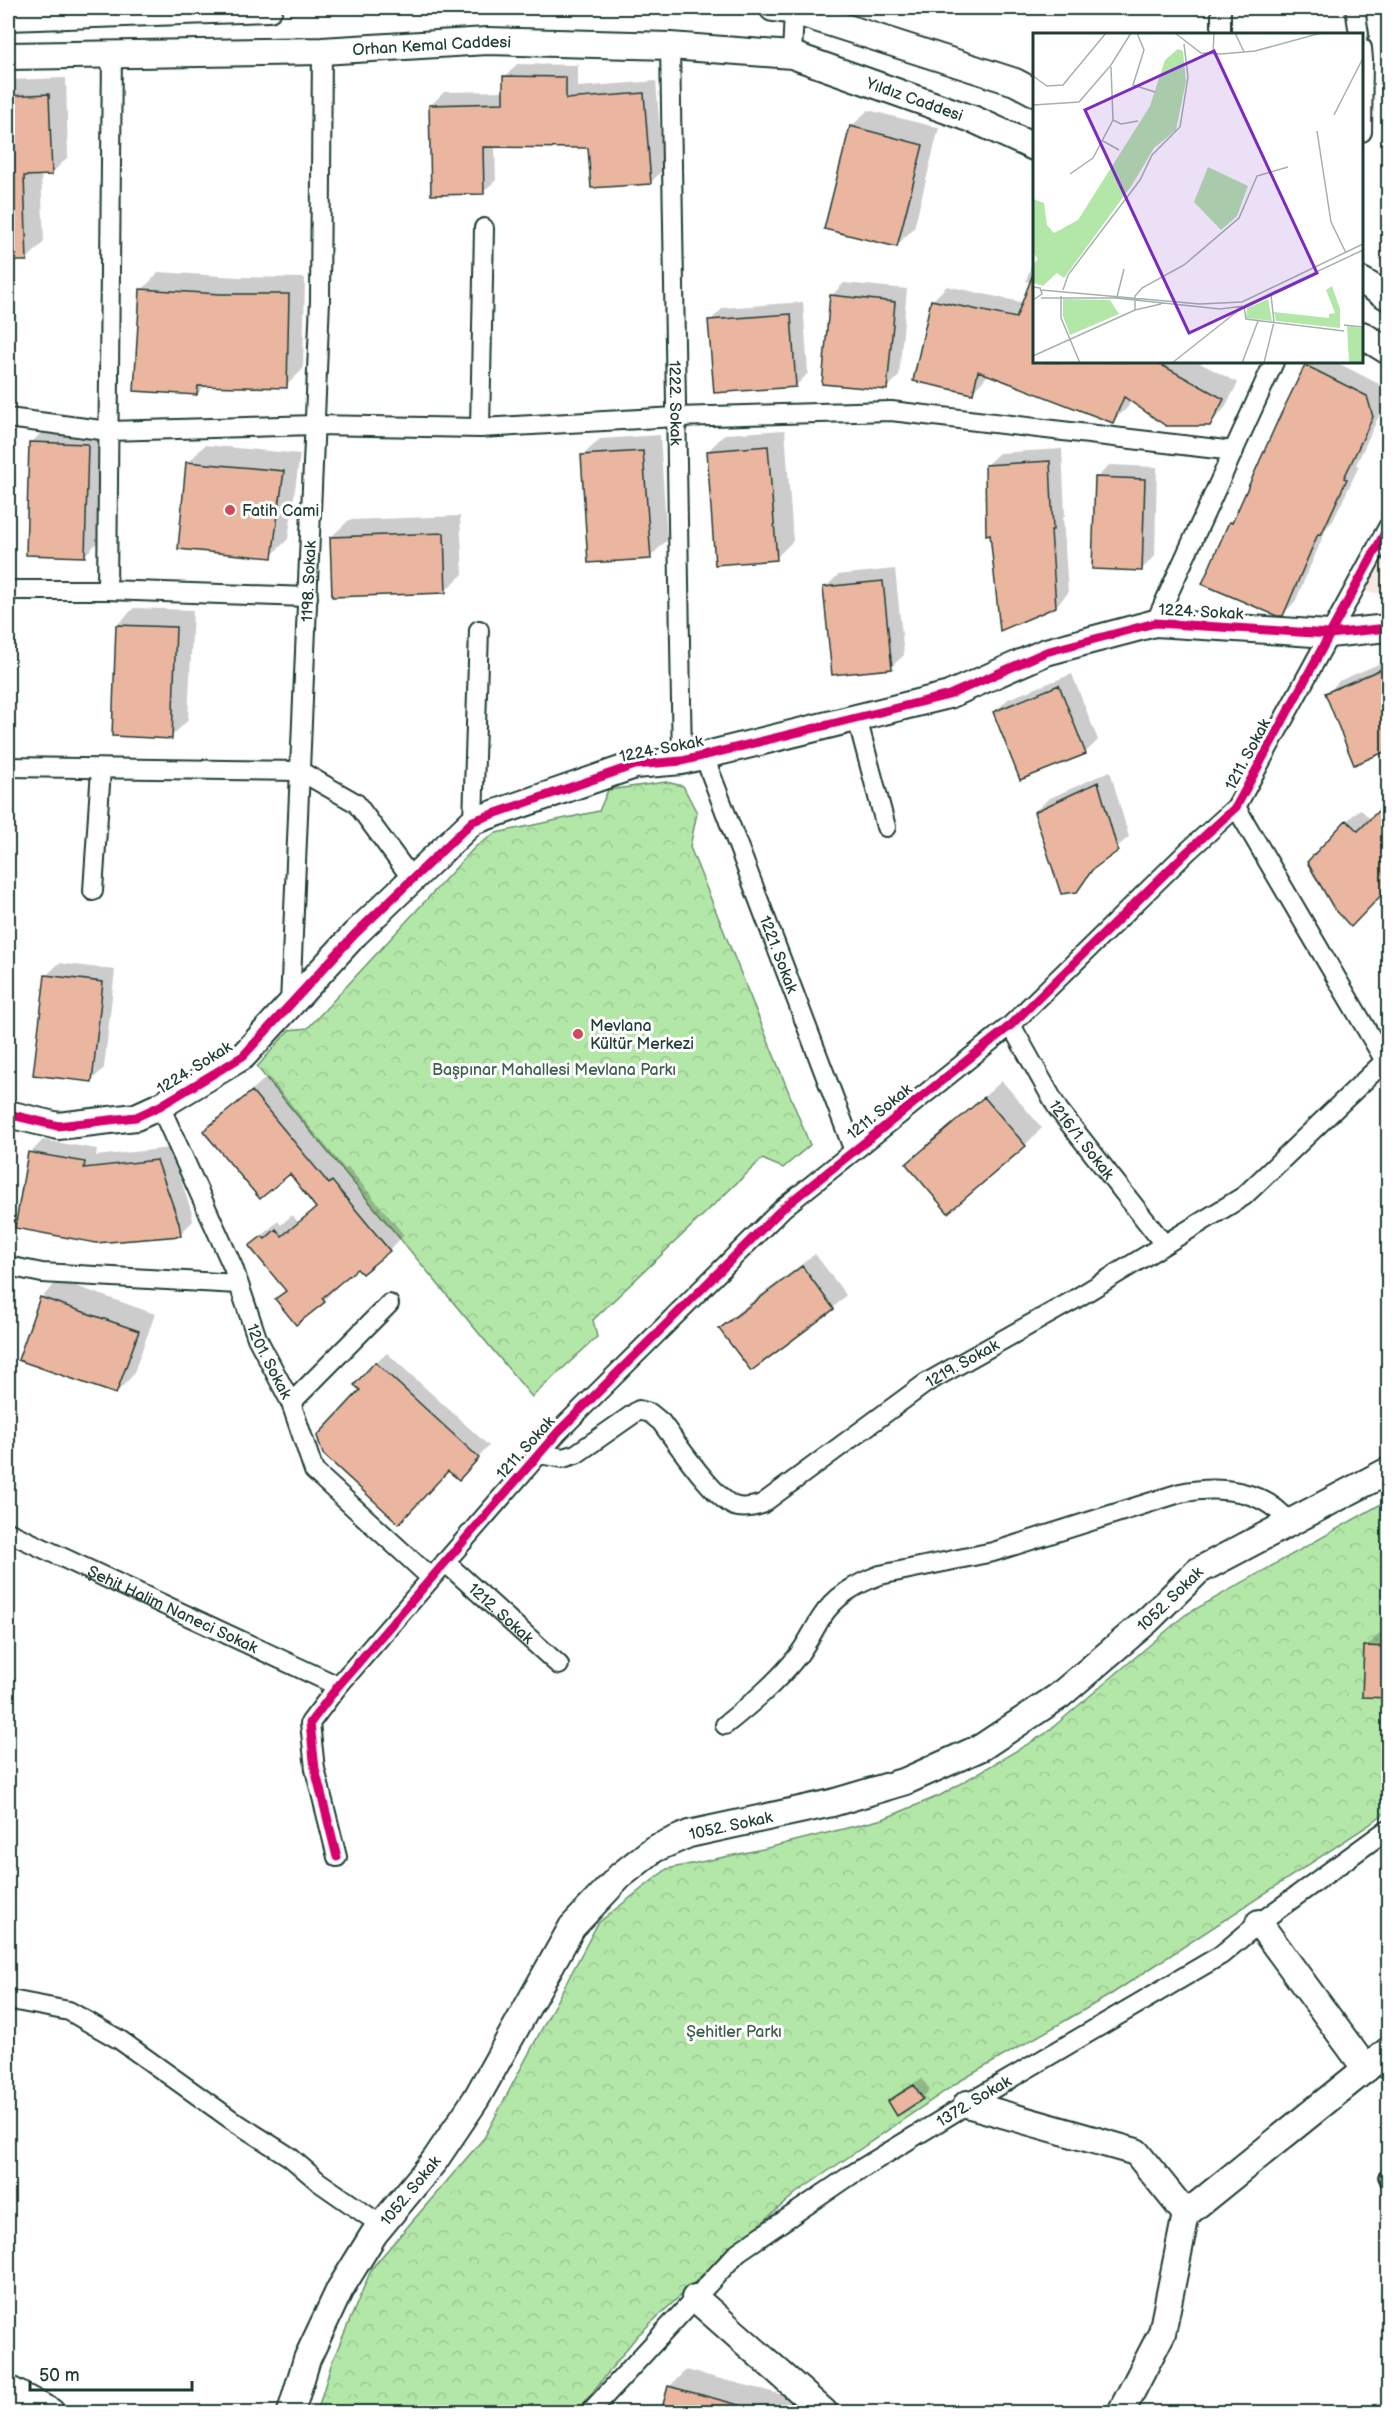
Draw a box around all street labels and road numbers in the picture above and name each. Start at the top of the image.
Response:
street label: Orhan Kemal Caddesi [352,33,511,60]
street label: Yıldız Caddesi [862,74,965,126]
street label: 1222. Sokak [664,360,685,446]
street label: 1198. Sokak [298,540,321,623]
street label: 1224. Sokak [1158,601,1244,624]
street label: 1211. Sokak [1222,716,1275,794]
street label: 1224. Sokak [618,732,705,767]
street label: 1221. Sokak [755,913,801,996]
street label: 1224. Sokak [154,1038,236,1099]
street label: 1211. Sokak [844,1080,916,1144]
street label: 1216/1. Sokak [1044,1097,1118,1184]
street label: 1201. Sokak [242,1322,295,1403]
street label: 1219. Sokak [923,1336,1003,1392]
street label: 1211. Sokak [493,1413,559,1483]
street label: Şehit Halim Naneci Sokak [84,1562,261,1658]
street label: 1052. Sokak [1134,1563,1208,1636]
street label: 1212. Sokak [464,1580,537,1649]
street label: 1052. Sokak [688,1808,775,1845]
street label: 1372. Sokak [933,2072,1015,2132]
street label: 1052. Sokak [377,2152,446,2230]

